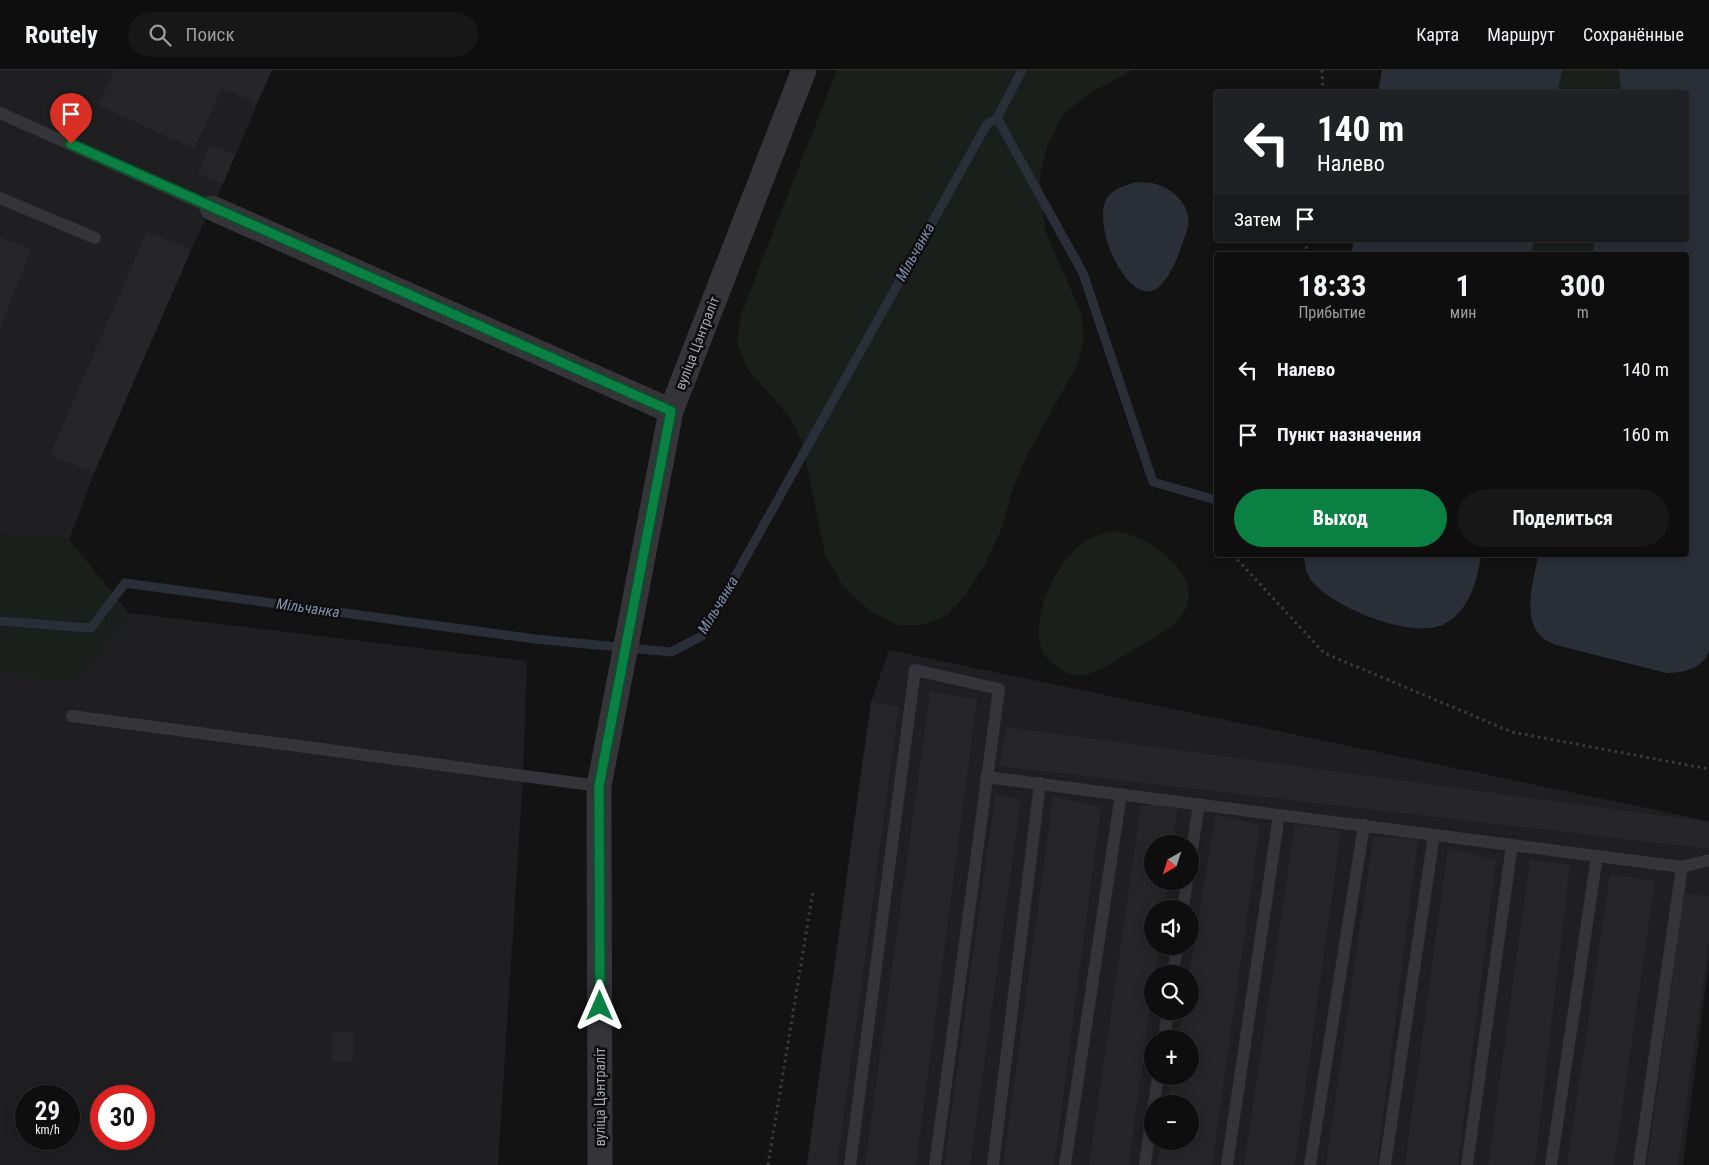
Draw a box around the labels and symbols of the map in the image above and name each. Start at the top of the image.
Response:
pin [50,93,92,144]
water label: Мільчанка [892,220,938,284]
street label: вуліца Цэнтраліт [672,294,722,392]
water label: Мільчанка [694,573,742,637]
water label: Мільчанка [275,595,341,621]
north arrow [1144,835,1199,890]
position arrow [573,979,625,1031]
street label: вуліца Цэнтраліт [592,1048,608,1146]
speed limit sign: 30 [90,1085,155,1150]

